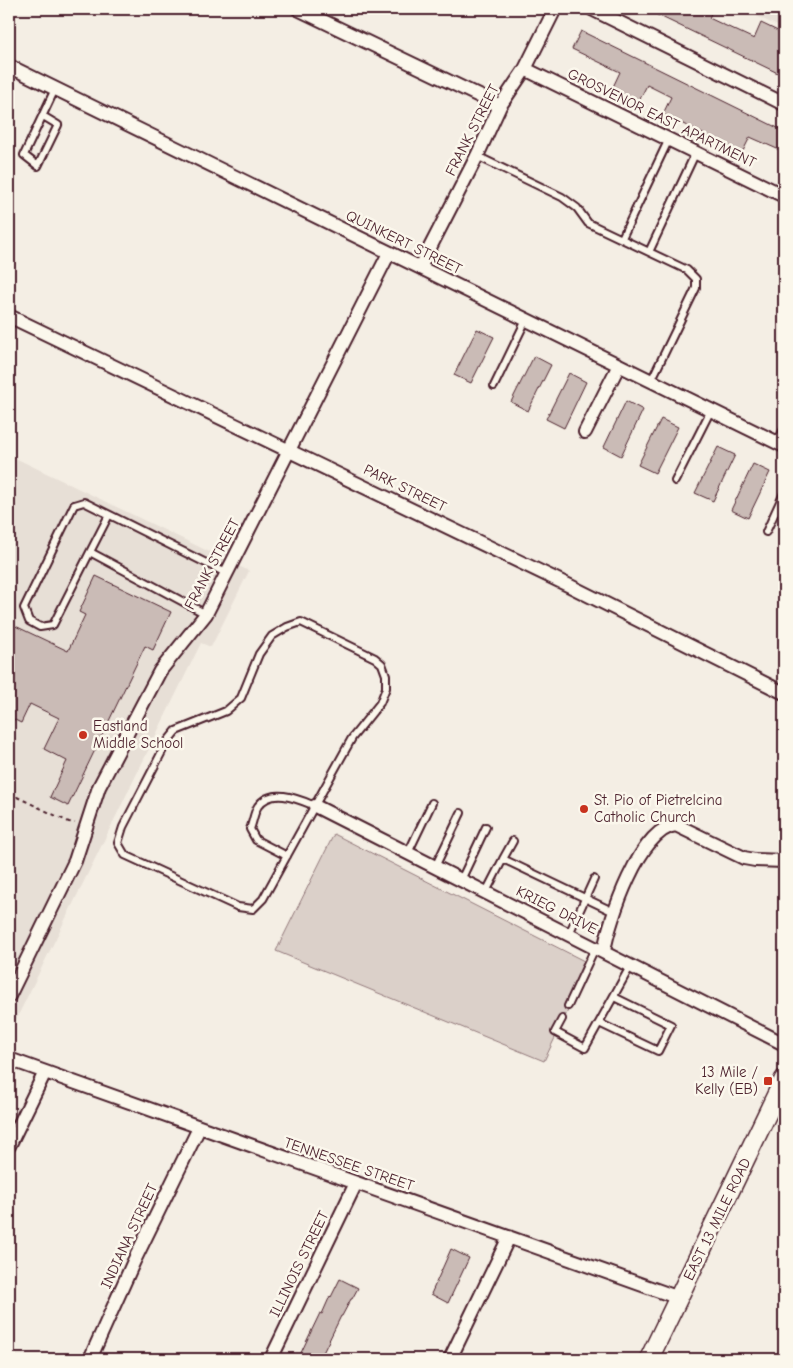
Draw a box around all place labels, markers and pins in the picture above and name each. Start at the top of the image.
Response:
place label: Eastland Middle School [93,717,183,752]
marker: Eastland Middle School [77,729,89,741]
place label: St. Pio of Pietrelcina Catholic Church [594,791,722,826]
marker: St. Pio of Pietrelcina Catholic Church [578,803,590,815]
place label: 13 Mile / Kelly (EB) [695,1063,758,1098]
marker: 13 Mile / Kelly (EB) [762,1075,774,1087]

